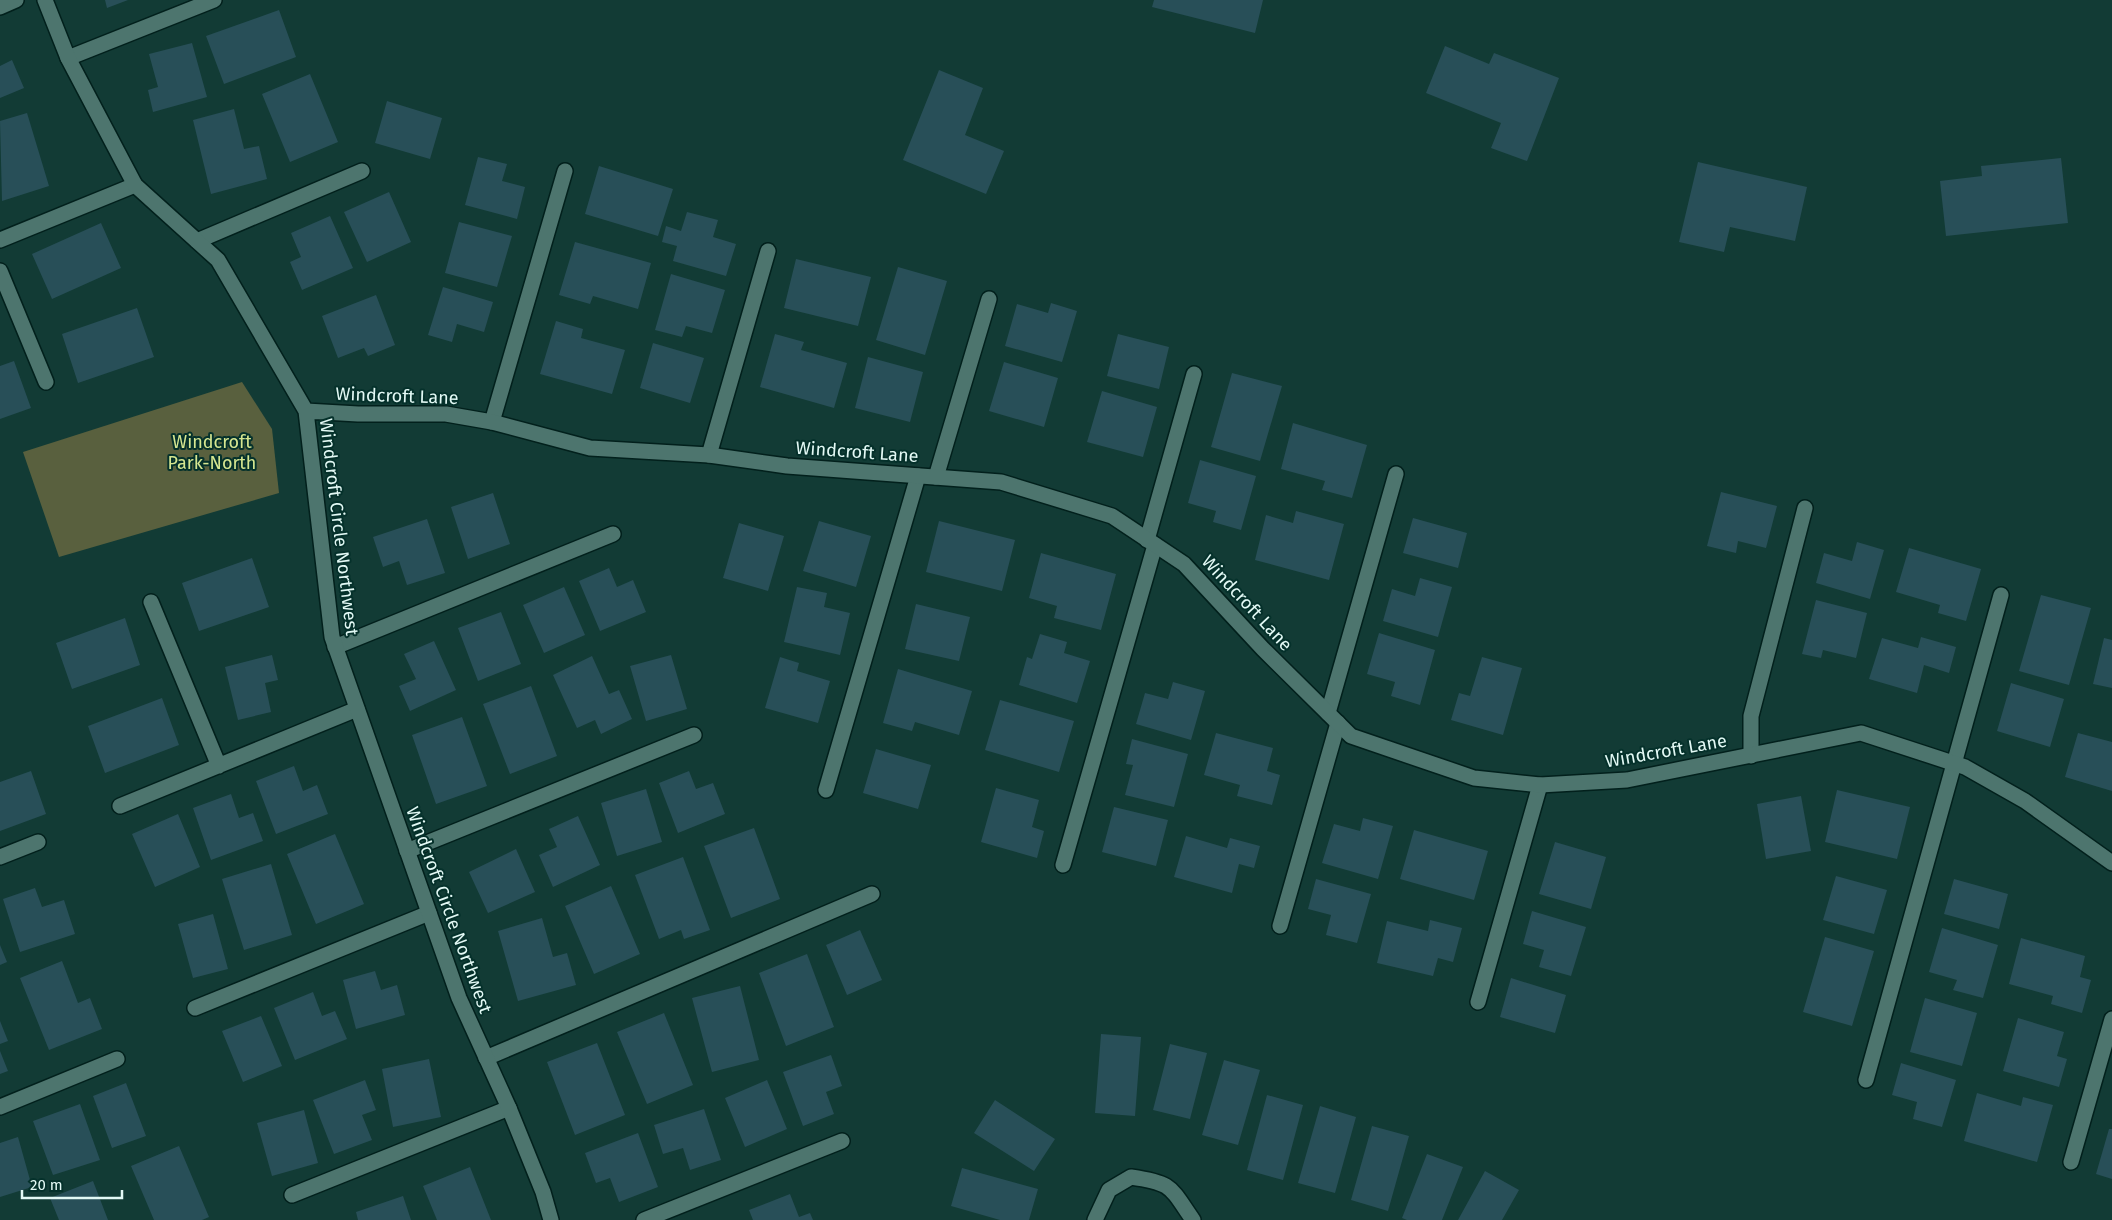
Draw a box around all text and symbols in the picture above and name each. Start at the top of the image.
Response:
street label: Windcroft Lane [335,383,459,409]
street label: Windcroft Circle Northwest [315,417,363,637]
park label: Windcroft Park-North [168,431,256,474]
street label: Windcroft Lane [795,437,919,467]
street label: Windcroft Lane [1197,551,1297,655]
street label: Windcroft Lane [1604,729,1728,773]
street label: Windcroft Circle Northwest [401,804,497,1017]
scale bar [22,1168,122,1200]
text: 20 m [30,1176,63,1194]

